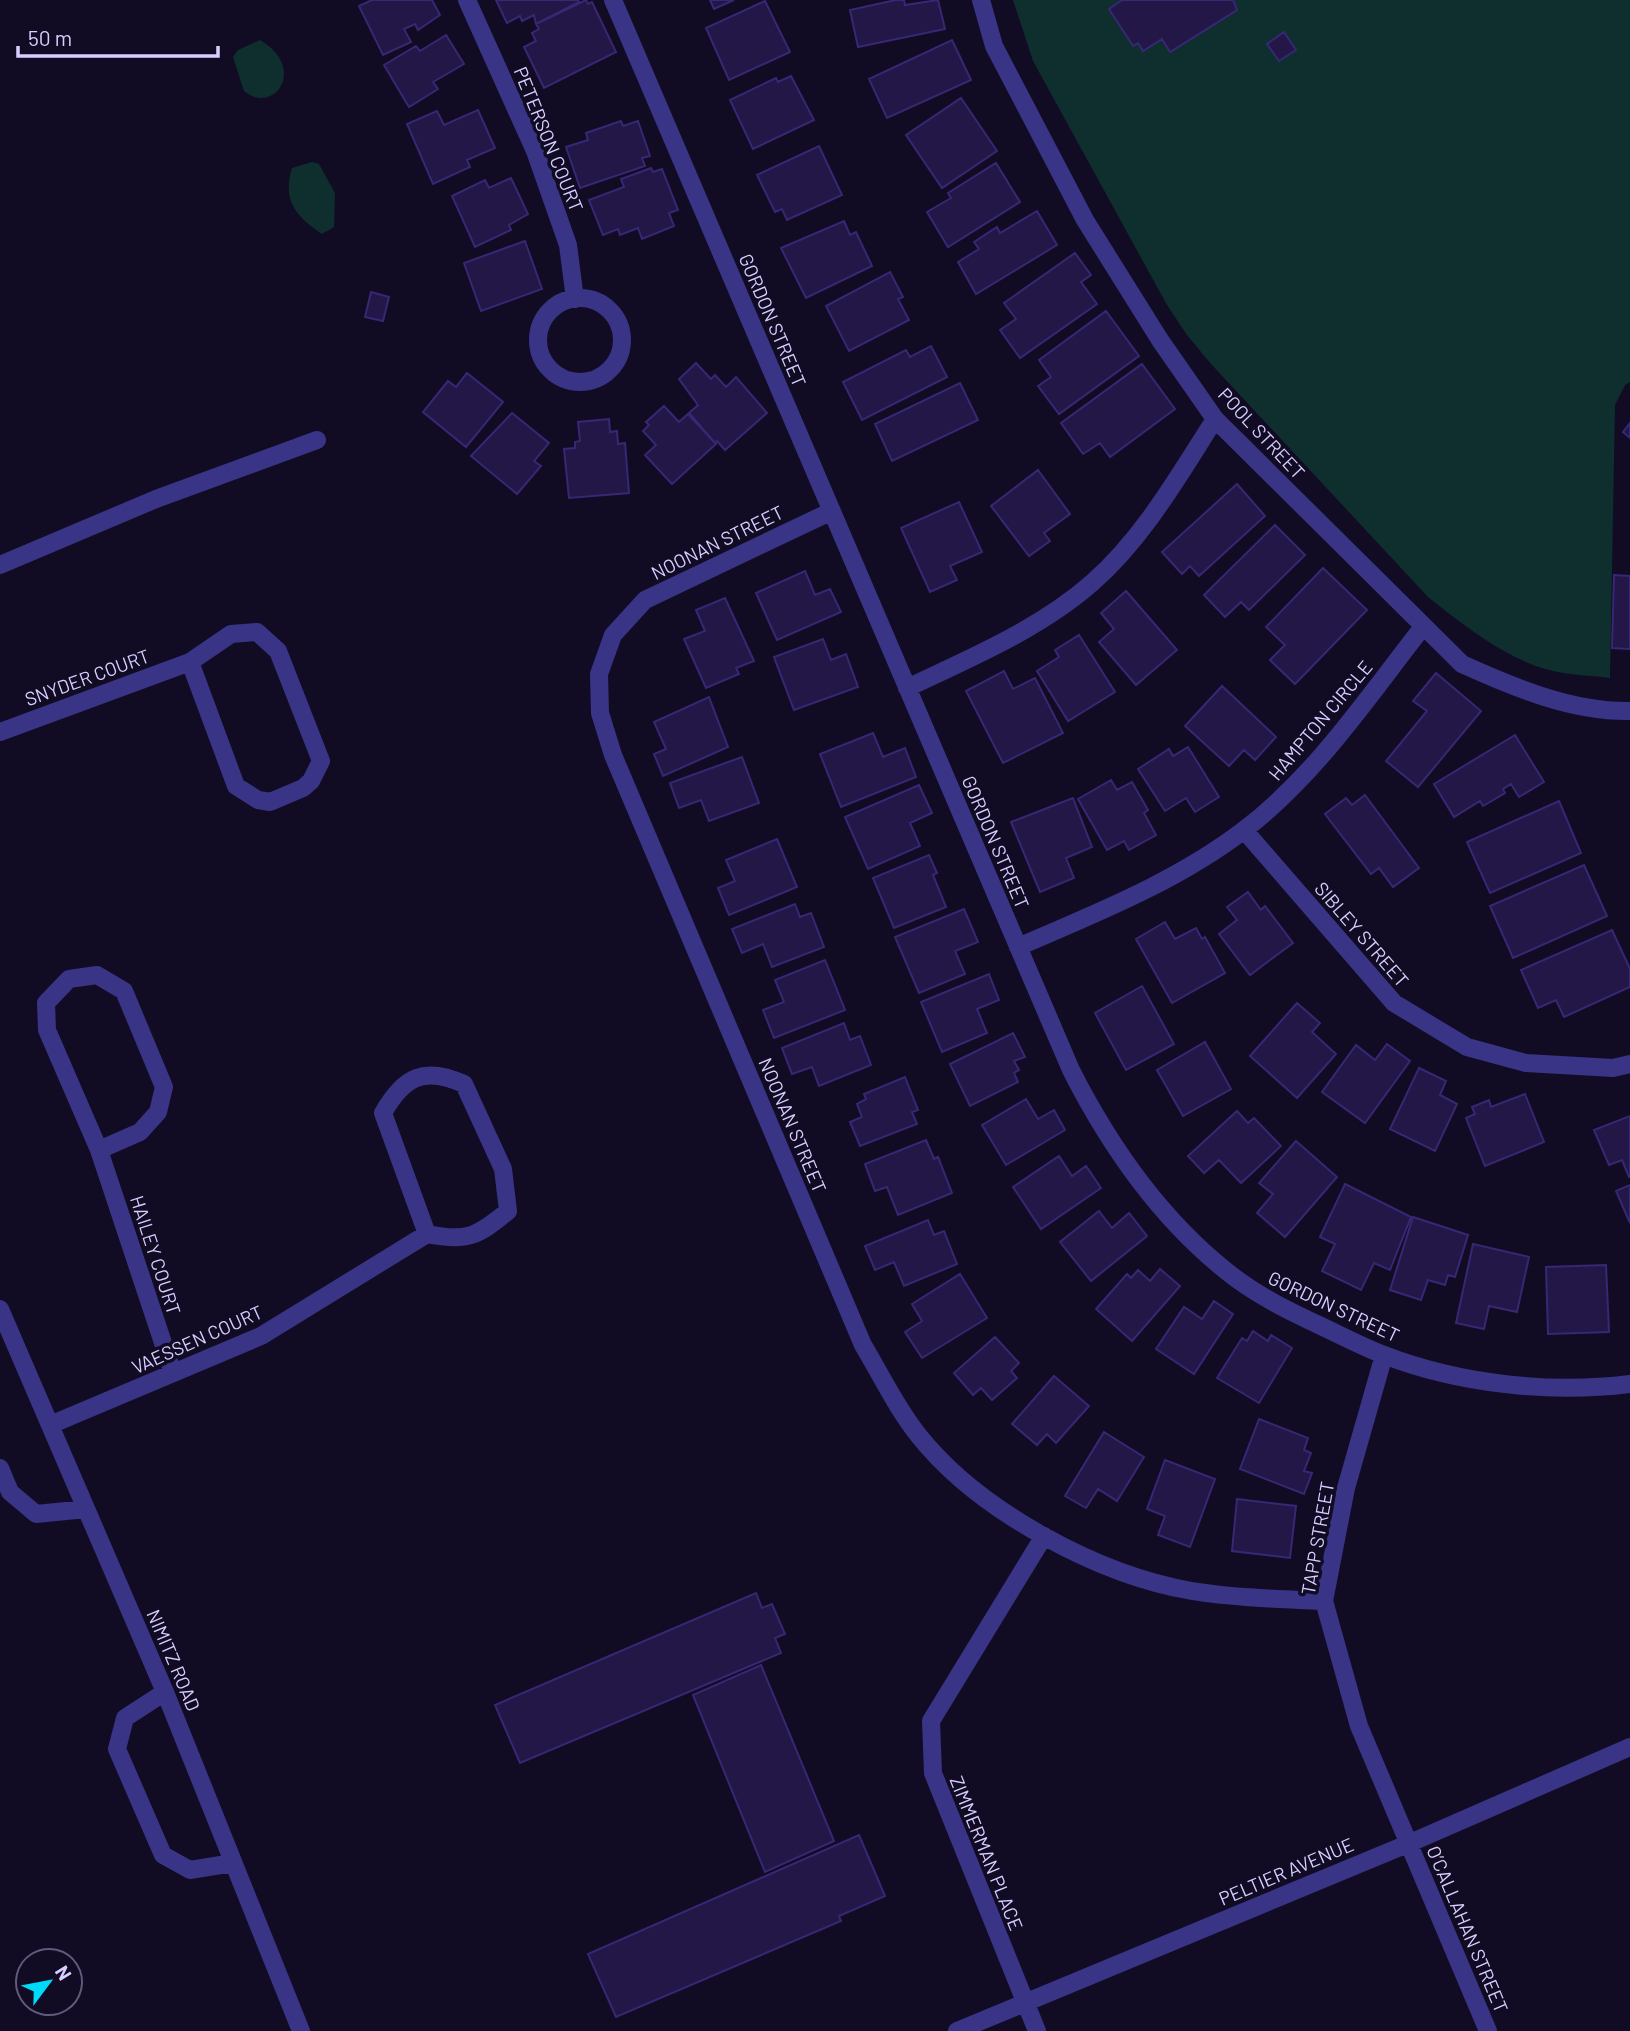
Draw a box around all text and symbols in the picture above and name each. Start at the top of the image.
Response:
scale bar [18,14,217,58]
text: 50 m [28,25,72,50]
street label: PETERSON COURT [509,63,589,215]
street label: GORDON STREET [735,250,811,390]
street label: POOL STREET [1214,383,1310,483]
street label: NOONAN STREET [647,500,787,584]
street label: SNYDER COURT [21,644,153,710]
street label: HAMPTON CIRCLE [1263,655,1377,785]
street label: GORDON STREET [958,772,1034,912]
street label: SIBLEY STREET [1310,877,1414,991]
street label: NOONAN STREET [754,1054,832,1196]
street label: HAILEY COURT [126,1192,186,1318]
street label: GORDON STREET [1265,1266,1403,1346]
street label: VAESSEN COURT [128,1300,266,1378]
street label: TAPP STREET [1296,1480,1338,1596]
street label: NIMITZ ROAD [142,1606,206,1714]
street label: ZIMMERMAN PLACE [946,1772,1028,1934]
street label: PELTIER AVENUE [1215,1832,1357,1910]
street label: O’CALLAHAN STREET [1422,1842,1514,2016]
north arrow [14,1947,84,2017]
text: N [51,1961,77,1984]

